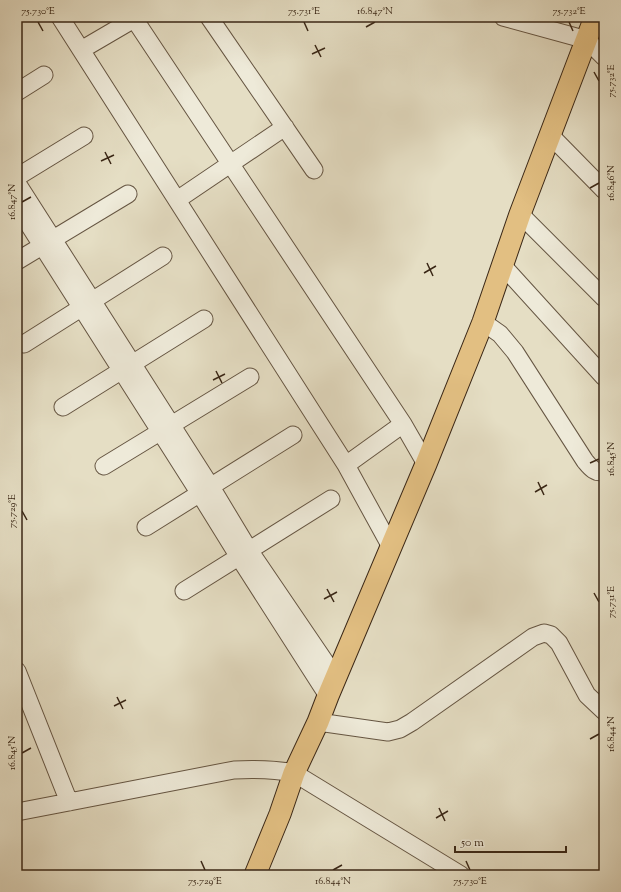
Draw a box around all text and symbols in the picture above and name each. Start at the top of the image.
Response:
text: 75.730°E [21,4,55,19]
text: 75.731°E [288,4,320,19]
text: 16.847°N [357,4,393,19]
text: 75.732°E [552,4,586,19]
text: 75.732°E [604,64,619,98]
text: 16.846°N [604,165,619,201]
text: 16.847°N [5,184,20,220]
text: 16.845°N [604,442,619,476]
text: 75.729°E [5,494,20,528]
text: 75.731°E [604,586,619,618]
text: 16.844°N [604,716,619,752]
text: 16.845°N [5,736,20,770]
scale bar [455,828,566,854]
text: 50 m [460,834,484,852]
text: 75.729°E [188,874,222,889]
text: 16.844°N [315,874,351,889]
text: 75.730°E [453,874,487,889]

